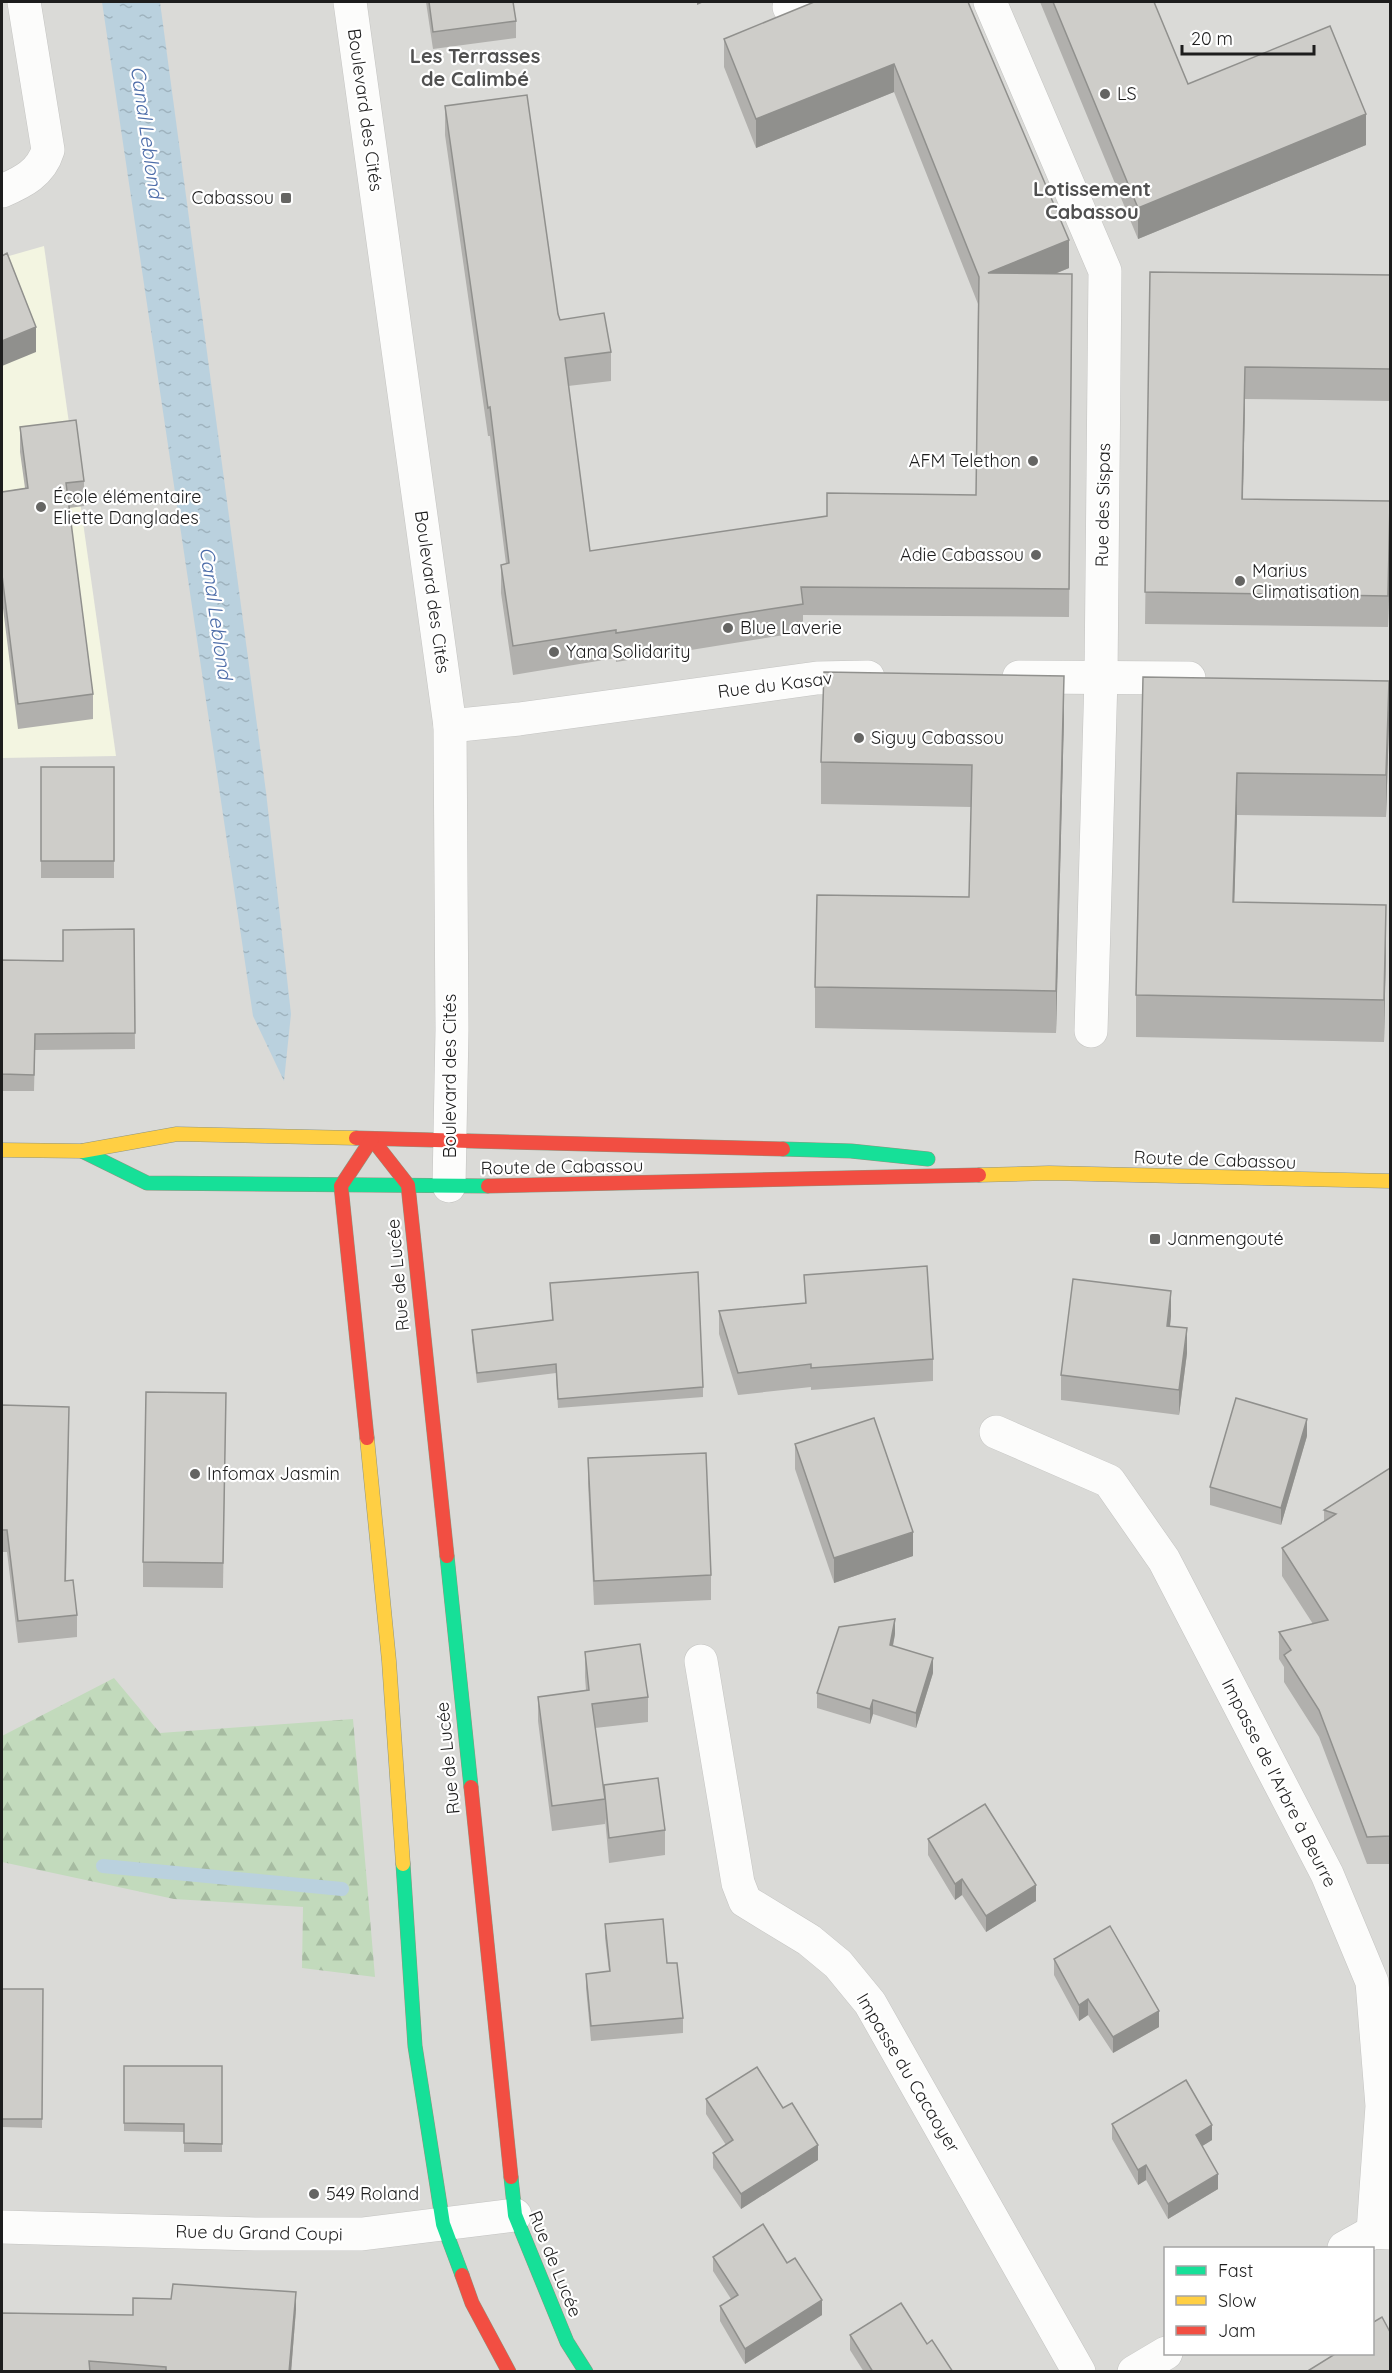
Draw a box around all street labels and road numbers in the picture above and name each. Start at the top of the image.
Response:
street label: Boulevard des Cités [343,27,388,193]
street label: Rue des Sispas [1090,443,1115,567]
street label: Boulevard des Cités [410,509,455,675]
street label: Rue du Kasav [716,666,834,703]
street label: Boulevard des Cités [438,994,461,1158]
street label: Route de Cabassou [1133,1145,1297,1174]
street label: Route de Cabassou [480,1154,644,1179]
street label: Rue de Lucée [381,1218,414,1332]
street label: Impasse de l'Arbre à Beurre [1217,1675,1342,1891]
street label: Rue de Lucée [430,1701,465,1815]
street label: Impasse du Cacaoyer [852,1989,965,2157]
street label: Rue de Lucée [524,2207,587,2320]
street label: Rue du Grand Coupi [175,2220,343,2245]

